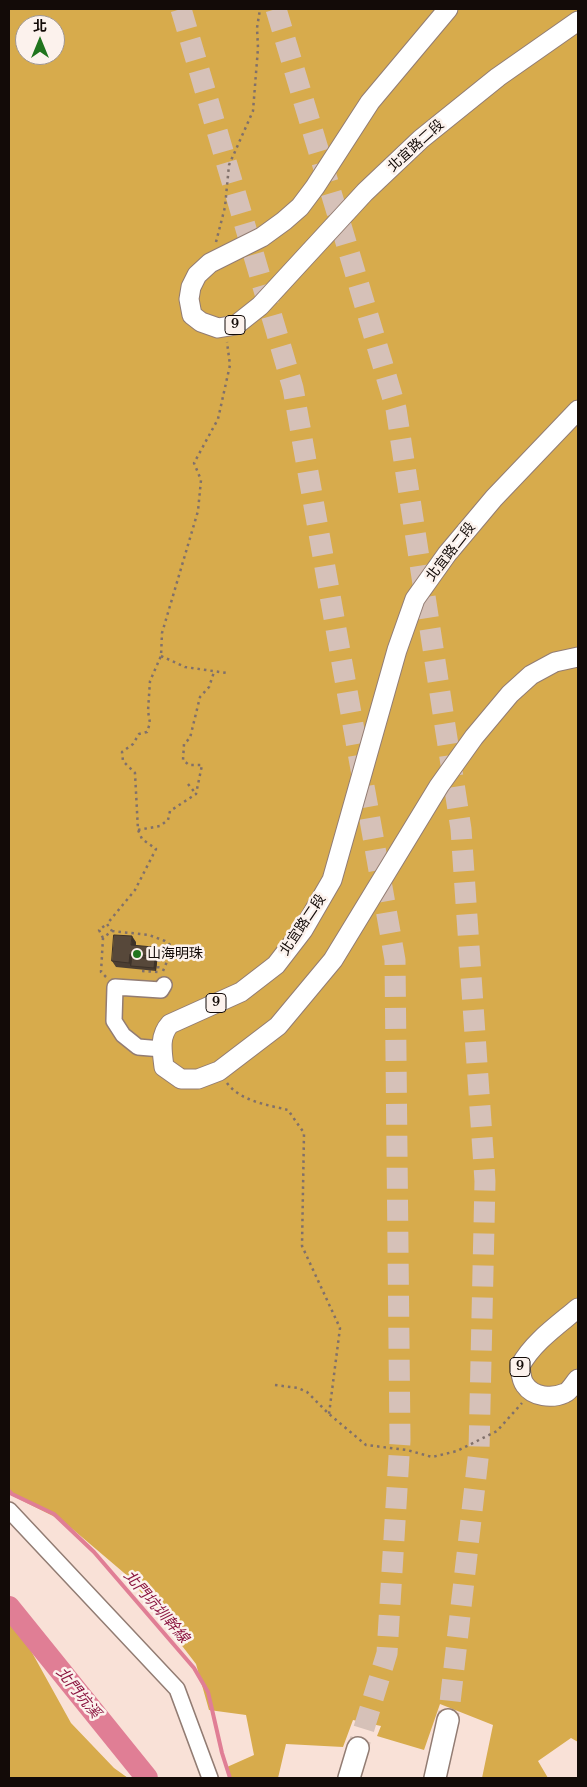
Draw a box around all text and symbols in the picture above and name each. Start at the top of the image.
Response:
north arrow [15,15,65,65]
text: 北 [33,17,47,35]
street label: 北宜路二段 [384,116,448,176]
road number: 9 [225,316,245,334]
street label: 北宜路二段 [423,519,479,585]
street label: 北宜路二段 [276,891,330,959]
place label: 山海明珠 [147,946,203,962]
marker: 山海明珠 [131,948,143,960]
road number: 9 [206,994,226,1012]
road number: 9 [510,1358,530,1376]
water label: 北門坑圳幹線 [120,1567,192,1647]
water label: 北門坑溪 [52,1664,104,1722]

